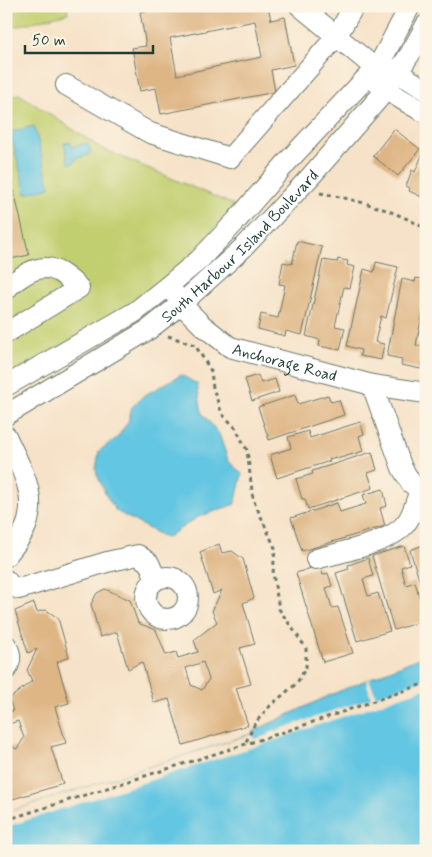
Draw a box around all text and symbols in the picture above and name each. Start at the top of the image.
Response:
scale bar [25,22,152,54]
text: 50 m [32,31,66,51]
street label: South Harbour Island Boulevard [157,166,324,328]
street label: Anchorage Road [230,339,339,387]

